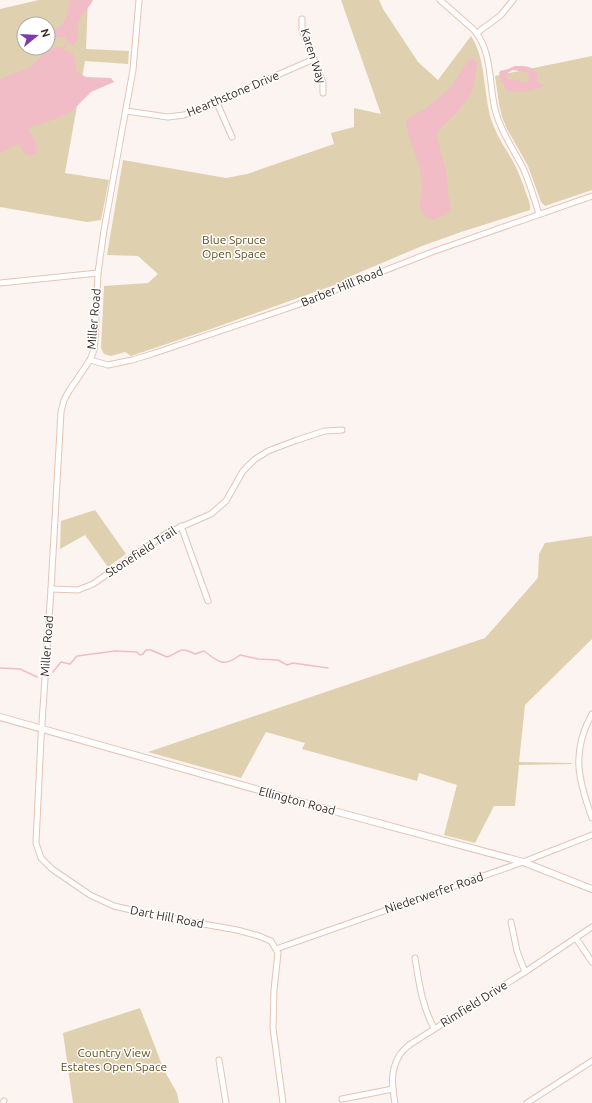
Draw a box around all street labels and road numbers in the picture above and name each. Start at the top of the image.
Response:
street label: Karen Way [298,27,329,85]
street label: Hearthstone Drive [185,68,281,119]
street label: Barber Hill Road [299,264,385,309]
street label: Miller Road [84,288,103,350]
street label: Stonefield Trail [103,524,178,579]
street label: Miller Road [38,615,55,677]
street label: Ellington Road [257,784,337,817]
street label: Niederwerfer Road [383,870,485,915]
street label: Dart Hill Road [129,903,205,930]
street label: Rimfield Drive [438,978,509,1029]

